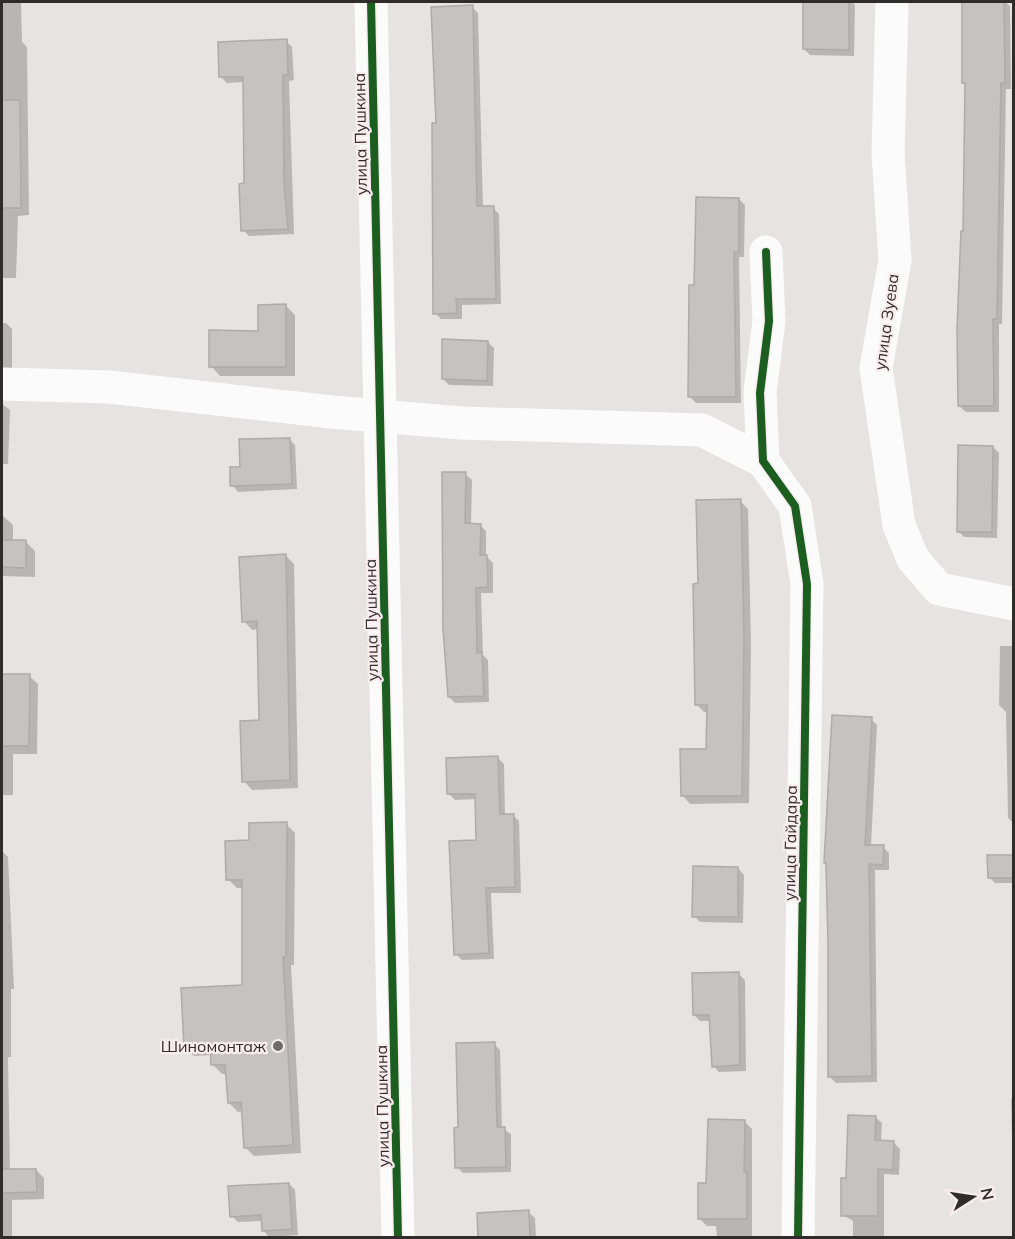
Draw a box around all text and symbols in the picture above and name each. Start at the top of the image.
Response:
street label: улица Пушкина [349,73,371,195]
street label: улица Зуева [869,272,903,372]
street label: улица Пушкина [360,559,382,681]
street label: улица Гайдара [779,785,801,901]
place label: Шиномонтаж [161,1036,266,1056]
marker: Шиномонтаж [271,1039,285,1053]
street label: улица Пушкина [371,1045,393,1167]
north arrow [943,1167,1003,1227]
text: N [977,1186,999,1202]

